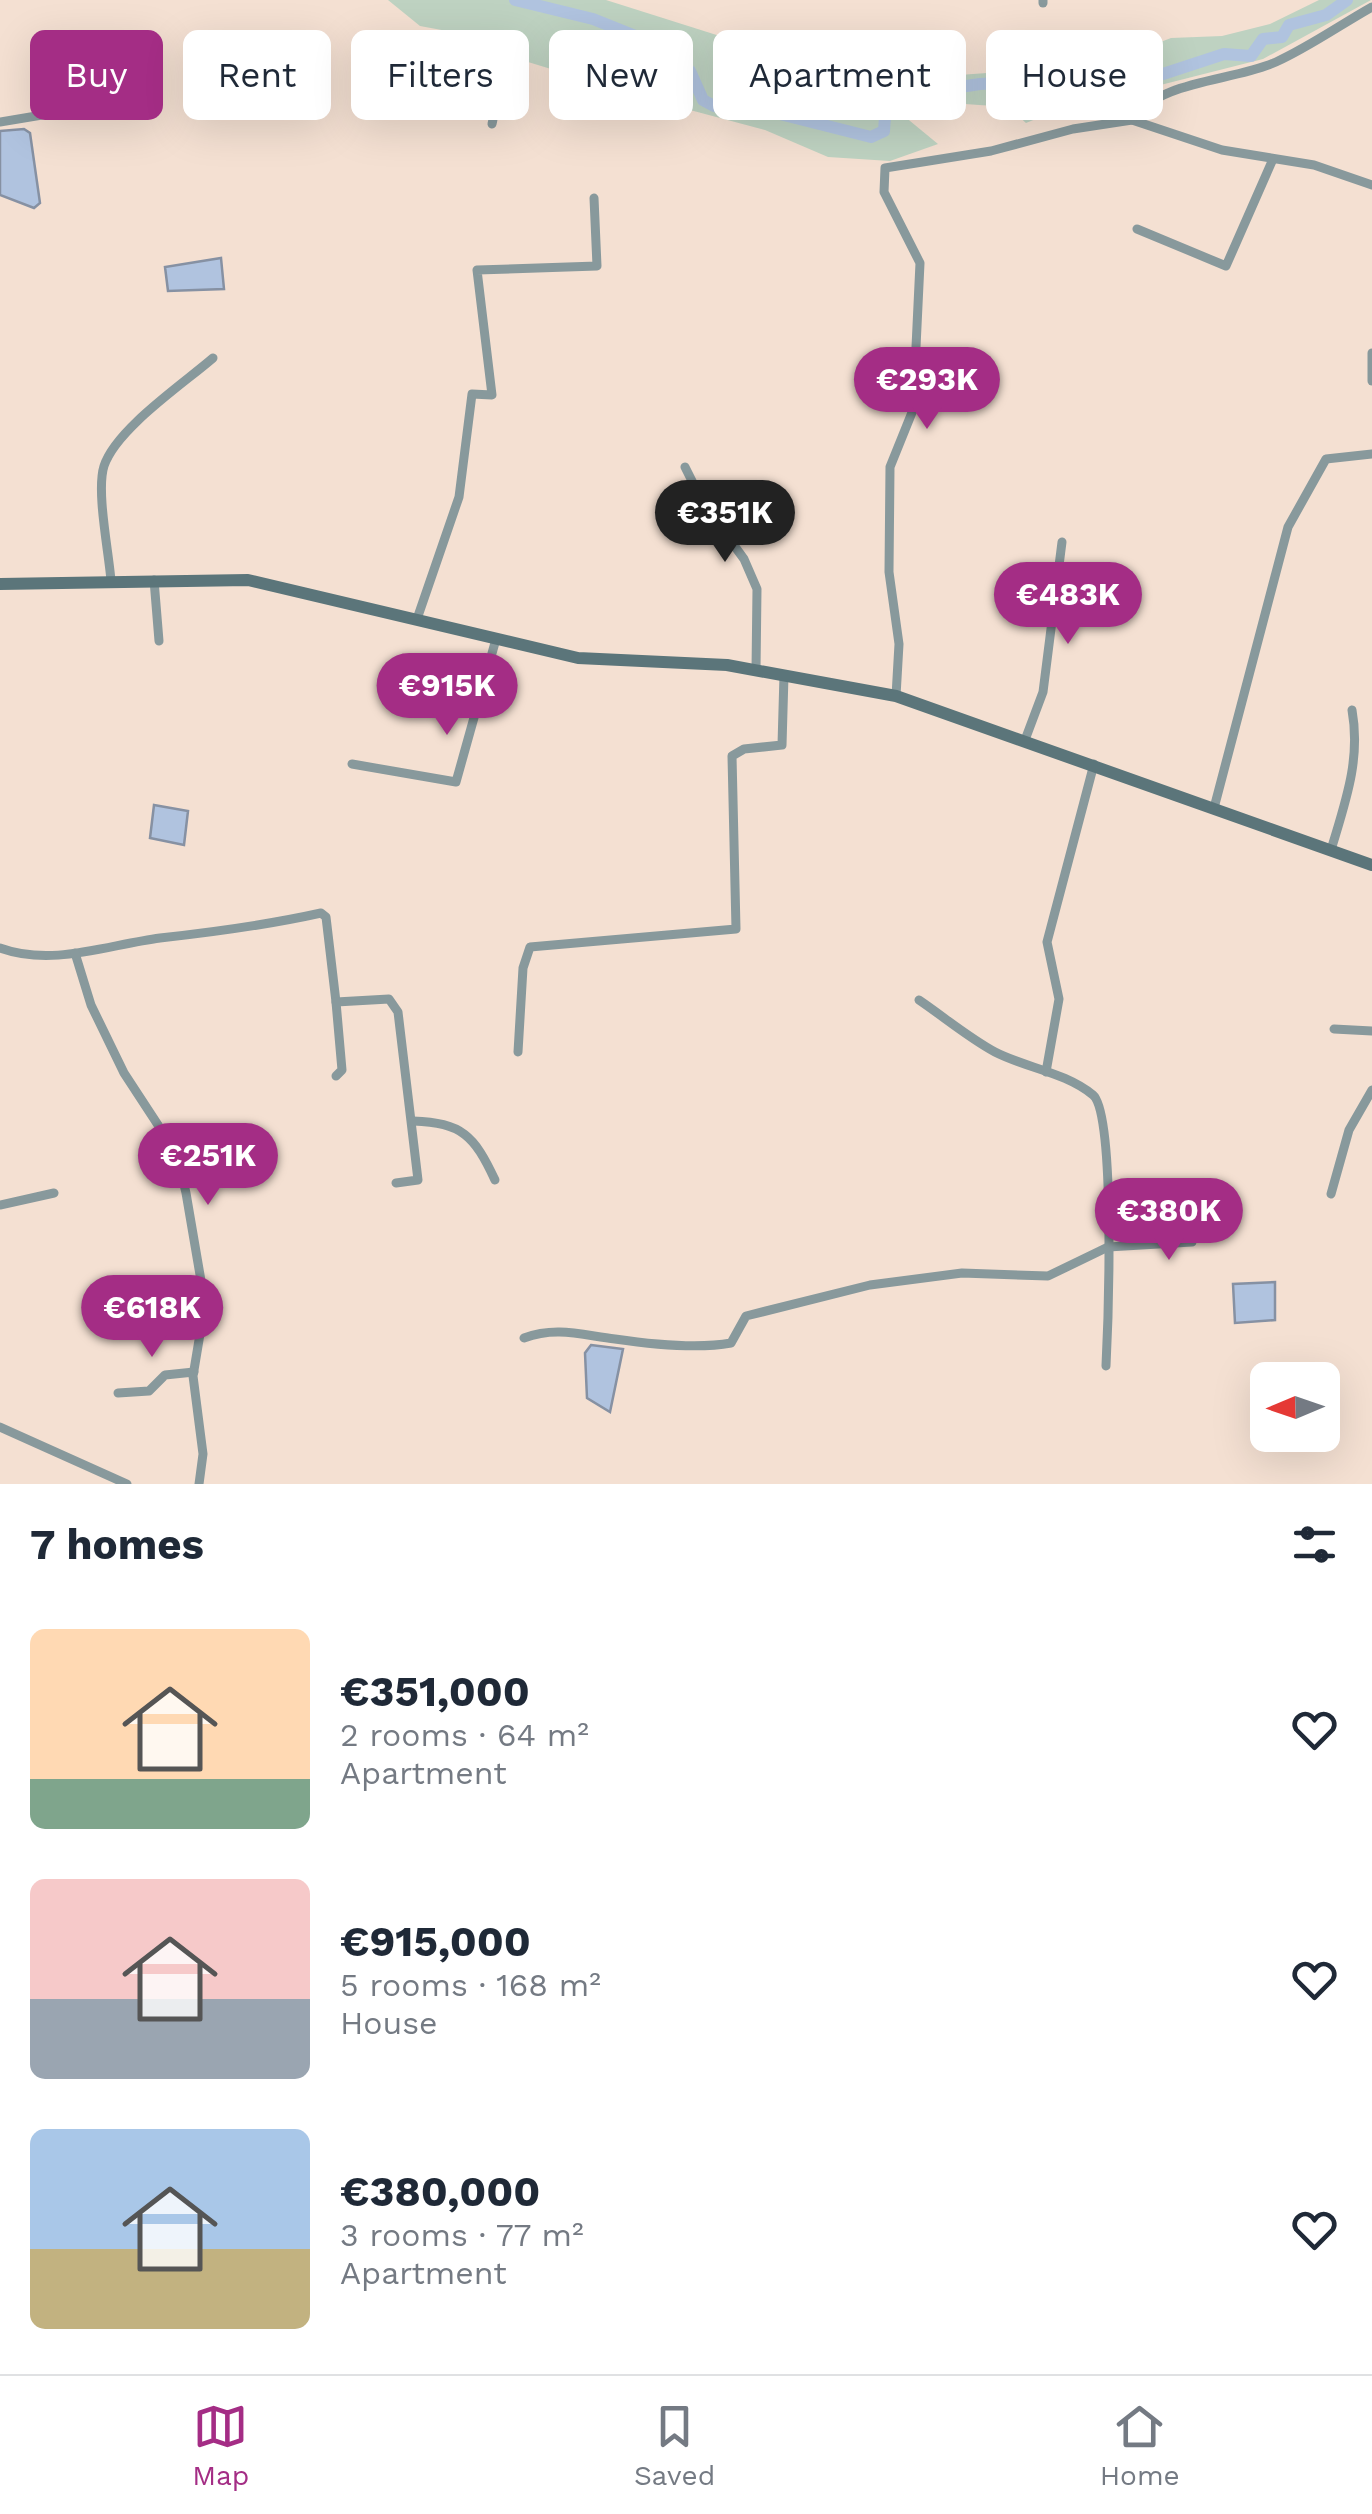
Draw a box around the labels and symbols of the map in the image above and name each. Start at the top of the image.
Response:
pin: €293K [857,347,997,432]
pin: €351K [655,480,795,565]
pin: €483K [998,562,1138,647]
pin: €915K [377,653,517,738]
pin: €251K [138,1123,278,1208]
pin: €380K [1099,1178,1239,1263]
pin: €618K [82,1275,222,1360]
north arrow [1250,1362,1340,1452]

